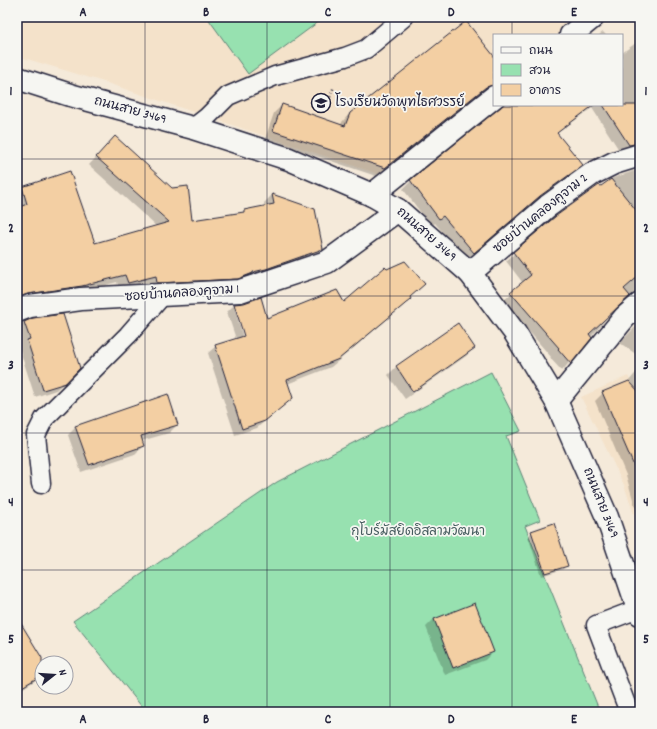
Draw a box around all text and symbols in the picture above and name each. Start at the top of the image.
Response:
text: A [79,4,87,23]
text: B [203,4,209,23]
text: C [325,4,332,23]
text: D [448,4,455,23]
text: E [571,4,578,23]
legend [493,34,623,106]
text: ถนน [529,43,553,60]
text: สวน [529,63,550,80]
text: 1 [10,83,13,102]
text: อาคาร [529,83,561,100]
text: 1 [645,83,648,102]
street label: ถนนสาย 3469 [92,92,168,130]
school or university icon: โรงเรียนวัดพุทไธศวรรย์ [310,92,332,114]
place label: โรงเรียนวัดพุทไธศวรรย์ [335,92,465,113]
street label: ซอยบ้านคลองคูจาม 2 [489,169,593,258]
street label: ถนนสาย 3469 [392,203,460,267]
text: 2 [8,220,14,239]
text: 2 [643,220,649,239]
street label: ซอยบ้านคลองคูจาม 1 [124,280,240,307]
text: 3 [8,357,14,376]
text: 3 [643,357,649,376]
street label: ถนนสาย 3469 [577,465,623,541]
text: 4 [8,494,14,513]
text: 4 [643,494,649,513]
park label: กุโบร์มัสยิดอิสลามวัฒนา [351,521,485,542]
text: 5 [8,631,14,650]
text: 5 [643,631,649,650]
north arrow [34,655,74,695]
text: N [53,668,70,678]
text: A [79,711,87,729]
text: B [203,711,209,729]
text: C [325,711,332,729]
text: D [448,711,455,729]
text: E [571,711,578,729]

